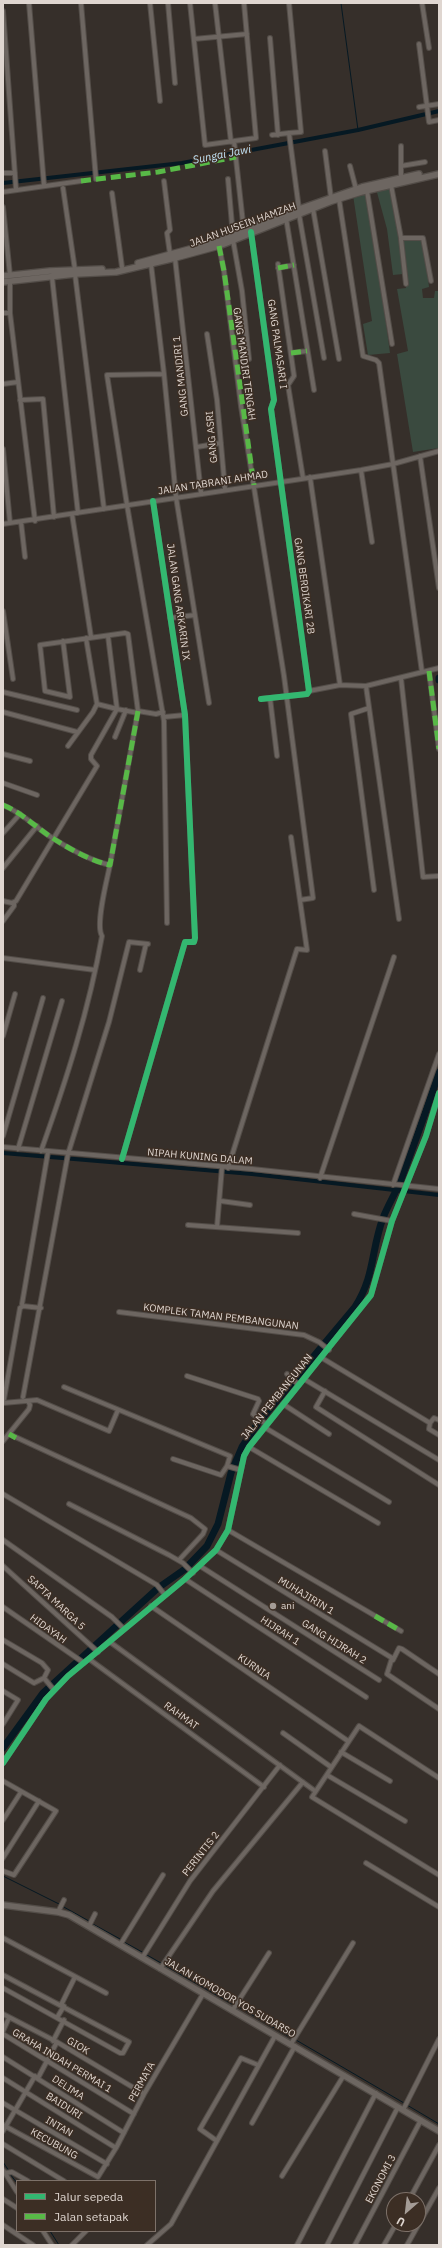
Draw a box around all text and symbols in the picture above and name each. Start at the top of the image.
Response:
water label: Sungai Jawi [192,143,252,167]
street label: JALAN HUSEIN HAMZAH [188,200,298,250]
street label: GANG PALMASARI I [265,298,289,390]
street label: GANG MANDIRI TENGAH [230,307,258,421]
street label: GANG MANDIRI 1 [171,335,191,417]
street label: GANG ASRI [204,410,220,464]
street label: JALAN TABRANI AHMAD [157,468,269,498]
street label: GANG BERDIKARI 2B [291,537,317,635]
street label: JALAN GANG ARKARIN IX [164,543,192,661]
street label: NIPAH KUNING DALAM [147,1146,253,1168]
street label: KOMPLEK TAMAN PEMBANGUNAN [143,1302,299,1332]
street label: JALAN PEMBANGUNAN [239,1352,315,1442]
street label: SAPTA MARGA 5 [25,1573,87,1633]
street label: MUHAJIRIN 1 [276,1575,336,1617]
place label: ani [281,1600,295,1612]
marker: ani [268,1601,278,1611]
street label: HIDAYAH [27,1612,69,1646]
street label: HIJRAH 1 [258,1614,302,1648]
street label: GANG HIJRAH 2 [299,1617,369,1667]
street label: KURNIA [235,1652,273,1682]
street label: RAHMAT [162,1700,200,1732]
street label: PERINTIS 2 [180,1829,222,1879]
street label: JALAN KOMODOR YOS SUDARSO [162,1956,298,2040]
street label: GRAHA INDAH PERMAI 1 [10,2026,114,2096]
street label: GIOK [64,2035,92,2057]
street label: PERMATA [126,2060,158,2104]
street label: DELIMA [50,2073,86,2103]
street label: BAIDURI [44,2090,84,2122]
street label: INTAN [43,2114,75,2140]
street label: KECUBUNG [28,2126,80,2162]
street label: EKONOMI 3 [363,2153,399,2205]
legend [16,2180,156,2232]
text: Jalur sepeda [54,2189,123,2204]
north arrow [386,2192,426,2232]
text: Jalan setapak [54,2209,129,2224]
text: U [394,2214,408,2230]

